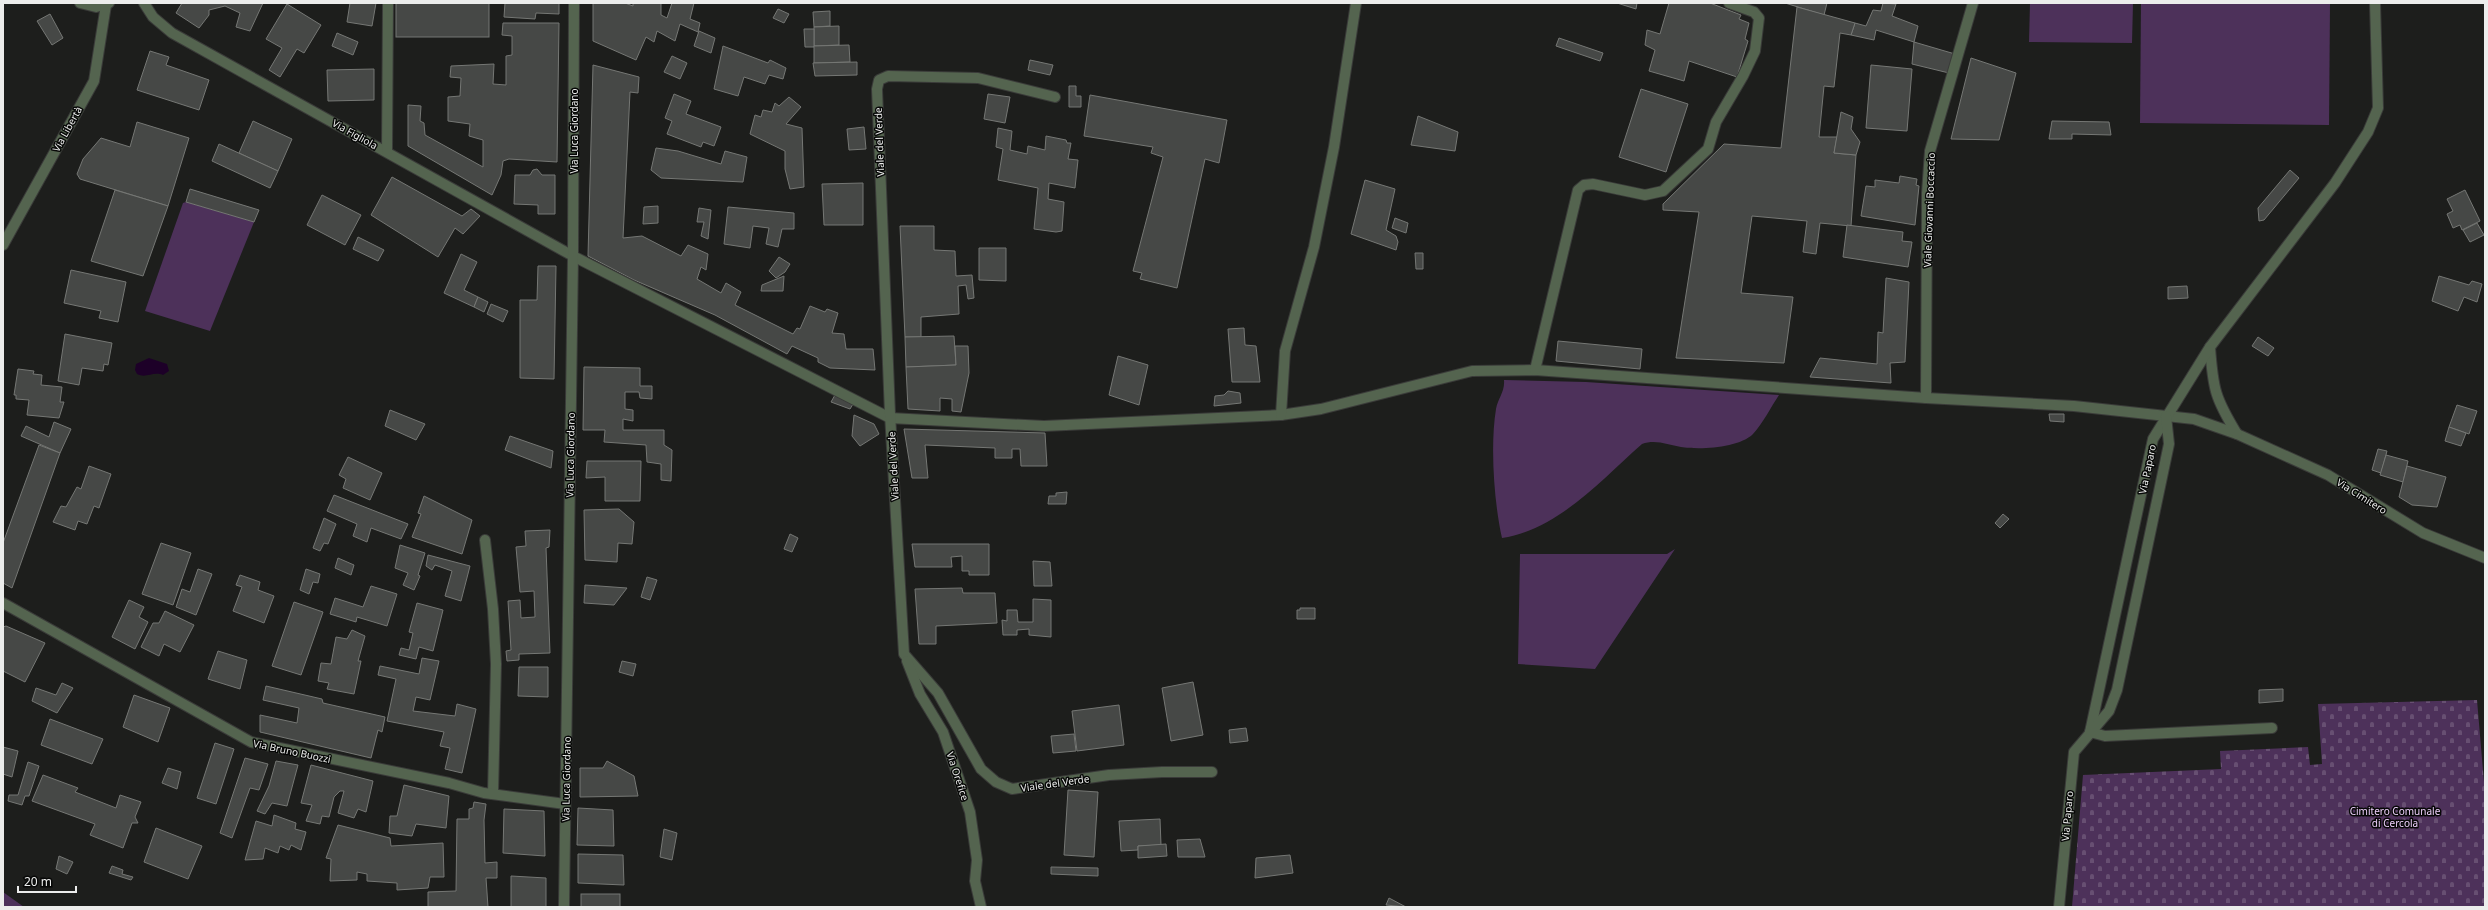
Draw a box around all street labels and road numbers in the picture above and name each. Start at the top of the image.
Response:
street label: Via Luca Giordano [567,88,581,174]
street label: Via Libertà [49,104,85,154]
street label: Viale del Verde [871,107,887,177]
street label: Via Figliola [330,116,380,152]
street label: Viale Giovanni Boccaccio [1920,152,1938,268]
street label: Via Luca Giordano [562,412,578,498]
street label: Viale del Verde [884,431,902,501]
street label: Via Paparo [2135,443,2159,495]
street label: Via Cimitero [2334,475,2390,517]
street label: Via Bruno Buozzi [252,736,332,766]
street label: Via Luca Giordano [558,736,574,822]
street label: Via Orefice [944,750,973,803]
street label: Viale del Verde [1020,771,1091,795]
street label: Via Paparo [2058,790,2076,842]

